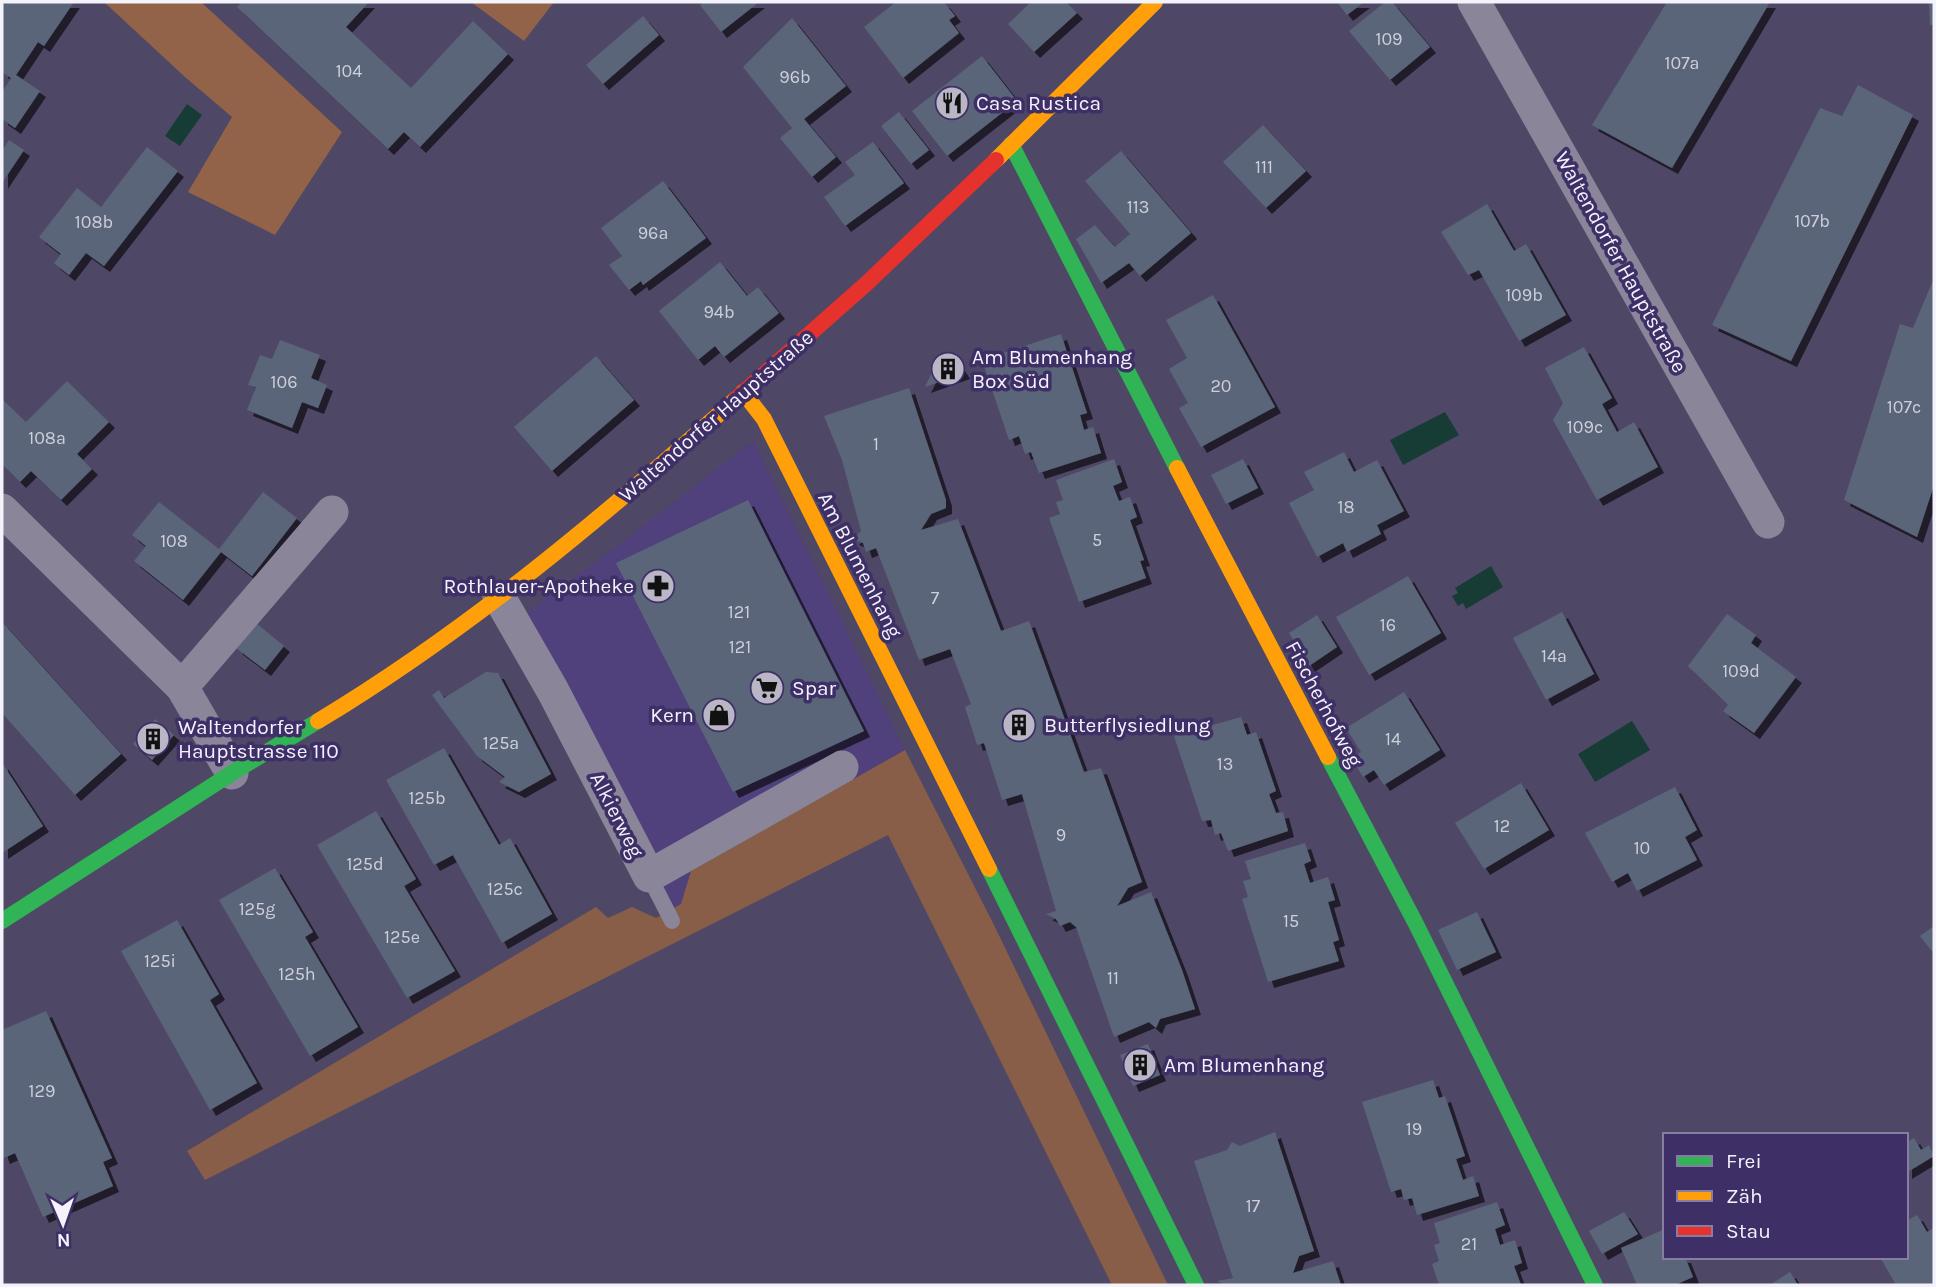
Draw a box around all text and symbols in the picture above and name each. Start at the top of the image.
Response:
house number: 109 [1375,28,1403,50]
house number: 107a [1665,52,1700,74]
house number: 104 [336,60,362,82]
house number: 96b [779,66,811,88]
restaurant icon: Casa Rustica [933,84,971,122]
place label: Casa Rustica [976,91,1101,115]
street label: Waltendorfer Hauptstraße [1550,147,1692,377]
house number: 111 [1255,156,1273,178]
house number: 113 [1127,196,1149,218]
house number: 107b [1794,210,1830,232]
house number: 108b [75,211,113,233]
house number: 96a [638,222,668,244]
house number: 109b [1505,284,1543,306]
house number: 94b [703,301,735,323]
street label: Waltendorfer Hauptstraße [614,325,818,507]
place label: Am Blumenhang Box Süd [972,345,1132,393]
building icon: Am Blumenhang Box Süd [929,350,967,388]
house number: 106 [271,371,297,393]
house number: 20 [1210,375,1232,397]
house number: 107c [1887,396,1921,418]
house number: 109c [1567,416,1603,438]
house number: 108a [28,427,66,449]
house number: 1 [873,433,879,455]
street label: Am Blumenhang [813,488,907,642]
house number: 18 [1337,496,1355,518]
house number: 5 [1092,529,1102,551]
house number: 108 [160,530,188,552]
pharmacy icon: Rothlauer-Apotheke [639,567,677,605]
place label: Rothlauer-Apotheke [443,574,634,598]
house number: 7 [931,587,940,609]
house number: 121 [728,601,750,623]
house number: 16 [1380,614,1396,636]
house number: 121 [729,636,751,658]
street label: Fischerhofweg [1281,637,1367,771]
house number: 14a [1541,645,1567,667]
house number: 109d [1722,660,1760,682]
supermarket icon: Spar [748,669,786,707]
place label: Spar [792,676,837,700]
shop icon: Kern [700,696,738,734]
place label: Kern [650,703,694,727]
building icon: Butterflysiedlung [1000,706,1038,744]
place label: Butterflysiedlung [1044,713,1211,737]
place label: Waltendorfer Hauptstrasse 110 [178,715,339,763]
building icon: Waltendorfer Hauptstrasse 110 [134,720,172,758]
house number: 14 [1385,728,1401,750]
house number: 125a [483,732,519,754]
house number: 13 [1217,753,1233,775]
street label: Alkierweg [585,768,649,862]
house number: 125b [408,787,446,809]
house number: 12 [1494,815,1510,837]
house number: 9 [1056,824,1066,846]
house number: 10 [1634,837,1650,859]
house number: 125d [346,853,384,875]
house number: 125c [487,878,523,900]
house number: 125g [239,898,275,920]
house number: 15 [1283,910,1299,932]
house number: 125e [384,926,420,948]
house number: 125i [144,950,176,972]
house number: 125h [278,963,316,985]
house number: 11 [1107,967,1119,989]
building icon: Am Blumenhang [1121,1046,1159,1084]
place label: Am Blumenhang [1164,1053,1324,1077]
house number: 129 [29,1080,55,1102]
house number: 19 [1406,1118,1422,1140]
legend [1663,1133,1908,1259]
text: Frei [1726,1149,1762,1173]
text: Zäh [1726,1184,1763,1208]
north arrow [28,1189,98,1259]
house number: 17 [1246,1195,1261,1217]
text: Stau [1726,1219,1771,1243]
text: N [56,1229,71,1251]
house number: 21 [1461,1233,1477,1255]

